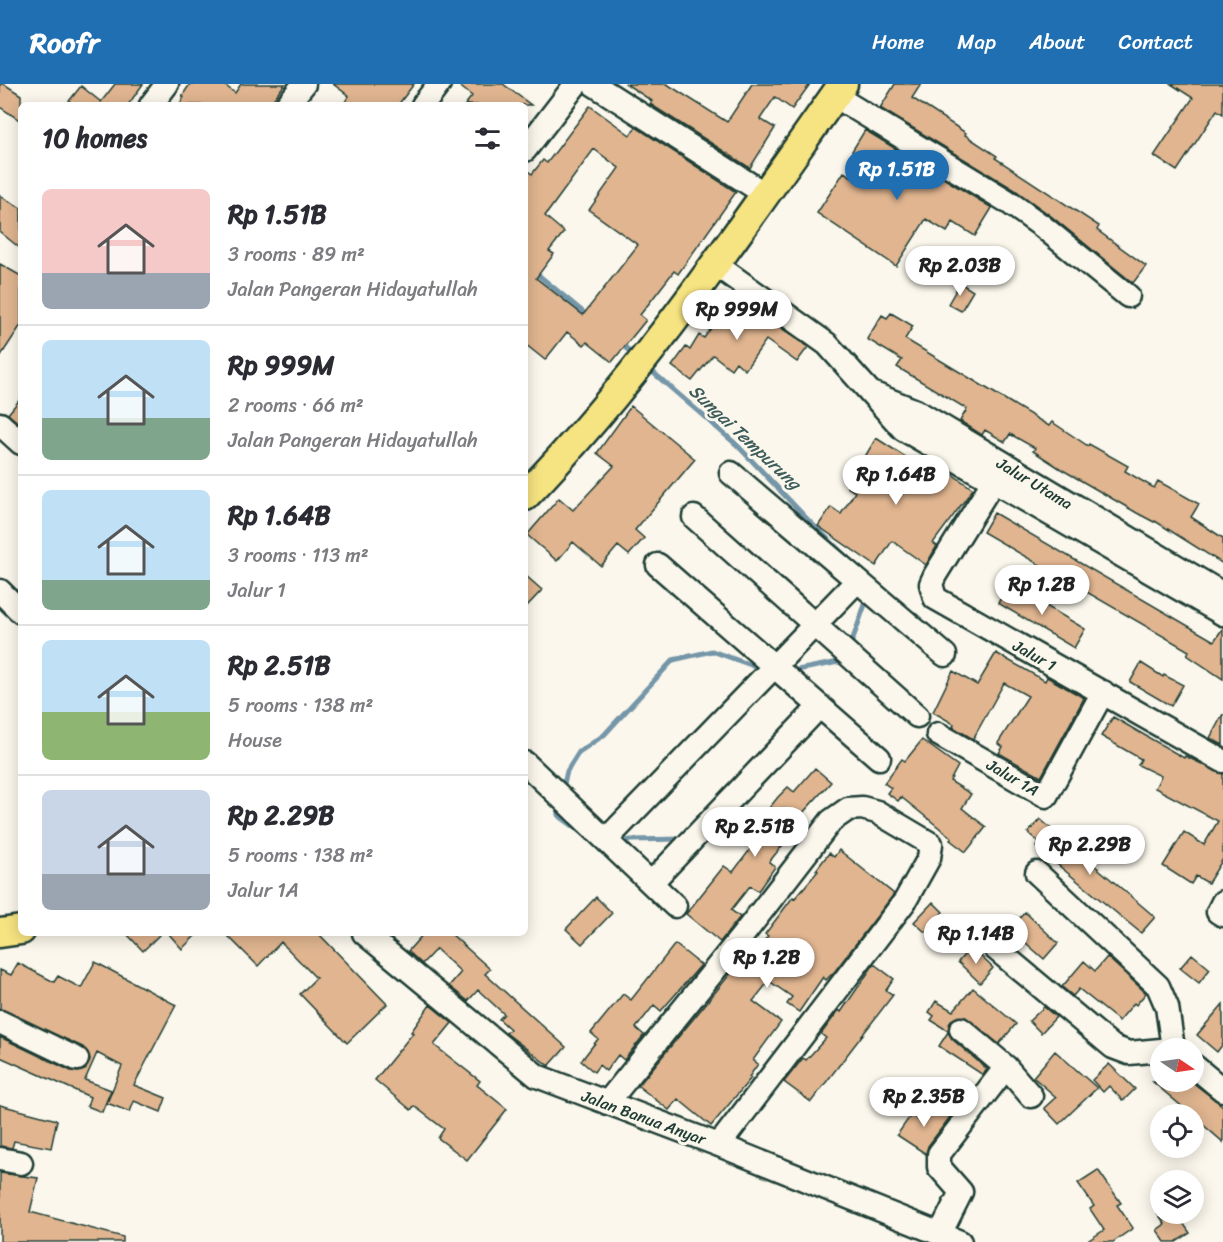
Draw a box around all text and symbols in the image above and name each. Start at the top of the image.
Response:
text: Roofr [30,18,99,67]
text: Home [872,23,924,61]
text: Map [957,23,996,61]
text: About [1029,23,1086,61]
text: Contact [1119,23,1193,61]
text: 10 homes [42,115,147,161]
icon: filters [471,122,504,155]
pin: Rp 1.51B [835,150,959,201]
text: Rp 1.51B [859,152,935,187]
text: Rp 1.51B [228,191,327,237]
icon: home [90,213,162,285]
text: 3 rooms · 89 m² [228,237,365,272]
pin: Rp 2.03B [898,246,1022,297]
text: Rp 2.03B [919,248,1001,283]
text: Jalan Pangeran Hidayatullah [228,272,478,307]
pin: Rp 999M [682,290,792,341]
text: Rp 999M [696,292,778,327]
text: Rp 999M [228,342,334,388]
icon: home [90,364,162,436]
water label: Sungai Tempurung [681,376,810,499]
text: 2 rooms · 66 m² [228,388,364,423]
text: Jalan Pangeran Hidayatullah [228,423,478,458]
street label: Jalur Utama [990,449,1079,518]
pin: Rp 1.64B [834,455,958,506]
text: Rp 1.64B [857,457,936,492]
text: Rp 1.64B [228,492,331,538]
icon: home [90,514,162,586]
text: 3 rooms · 113 m² [228,538,369,573]
pin: Rp 1.2B [987,565,1097,616]
text: Rp 1.2B [1009,567,1075,602]
text: Jalur 1 [228,573,286,608]
street label: Jalur 1 [1007,631,1062,679]
text: Rp 2.51B [228,642,331,688]
icon: home [90,664,162,736]
text: 5 rooms · 138 m² [228,688,373,723]
text: House [228,723,282,758]
street label: Jalur 1A [980,750,1045,804]
text: Rp 2.29B [228,792,335,838]
pin: Rp 2.51B [693,807,817,858]
text: Rp 2.51B [716,809,794,844]
icon: home [90,814,162,886]
pin: Rp 2.29B [1028,825,1152,876]
text: Rp 2.29B [1049,827,1131,862]
text: 5 rooms · 138 m² [228,838,373,873]
text: Jalur 1A [228,873,299,908]
pin: Rp 1.14B [914,914,1038,965]
text: Rp 1.14B [938,916,1014,951]
pin: Rp 1.2B [712,938,822,989]
text: Rp 1.2B [734,940,800,975]
north arrow [1150,1038,1204,1092]
map controls [1150,1038,1204,1224]
pin: Rp 2.35B [862,1077,986,1128]
text: Rp 2.35B [883,1079,965,1114]
street label: Jalan Banua Anyar [577,1081,712,1154]
button: locate [1150,1104,1204,1158]
button: layers [1150,1170,1204,1224]

